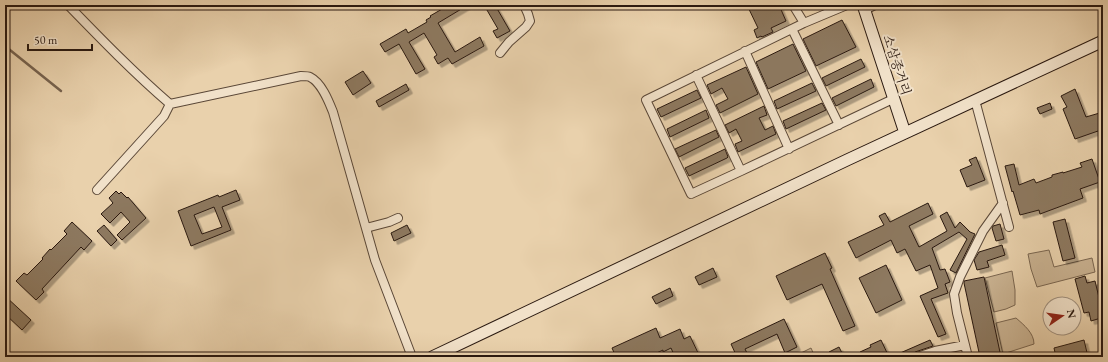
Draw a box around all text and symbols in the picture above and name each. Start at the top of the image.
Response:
scale bar [28,26,92,52]
text: 50 m [34,32,58,48]
street label: 소삼종거리 [879,33,915,97]
north arrow [1042,296,1082,336]
text: N [1064,308,1080,320]

